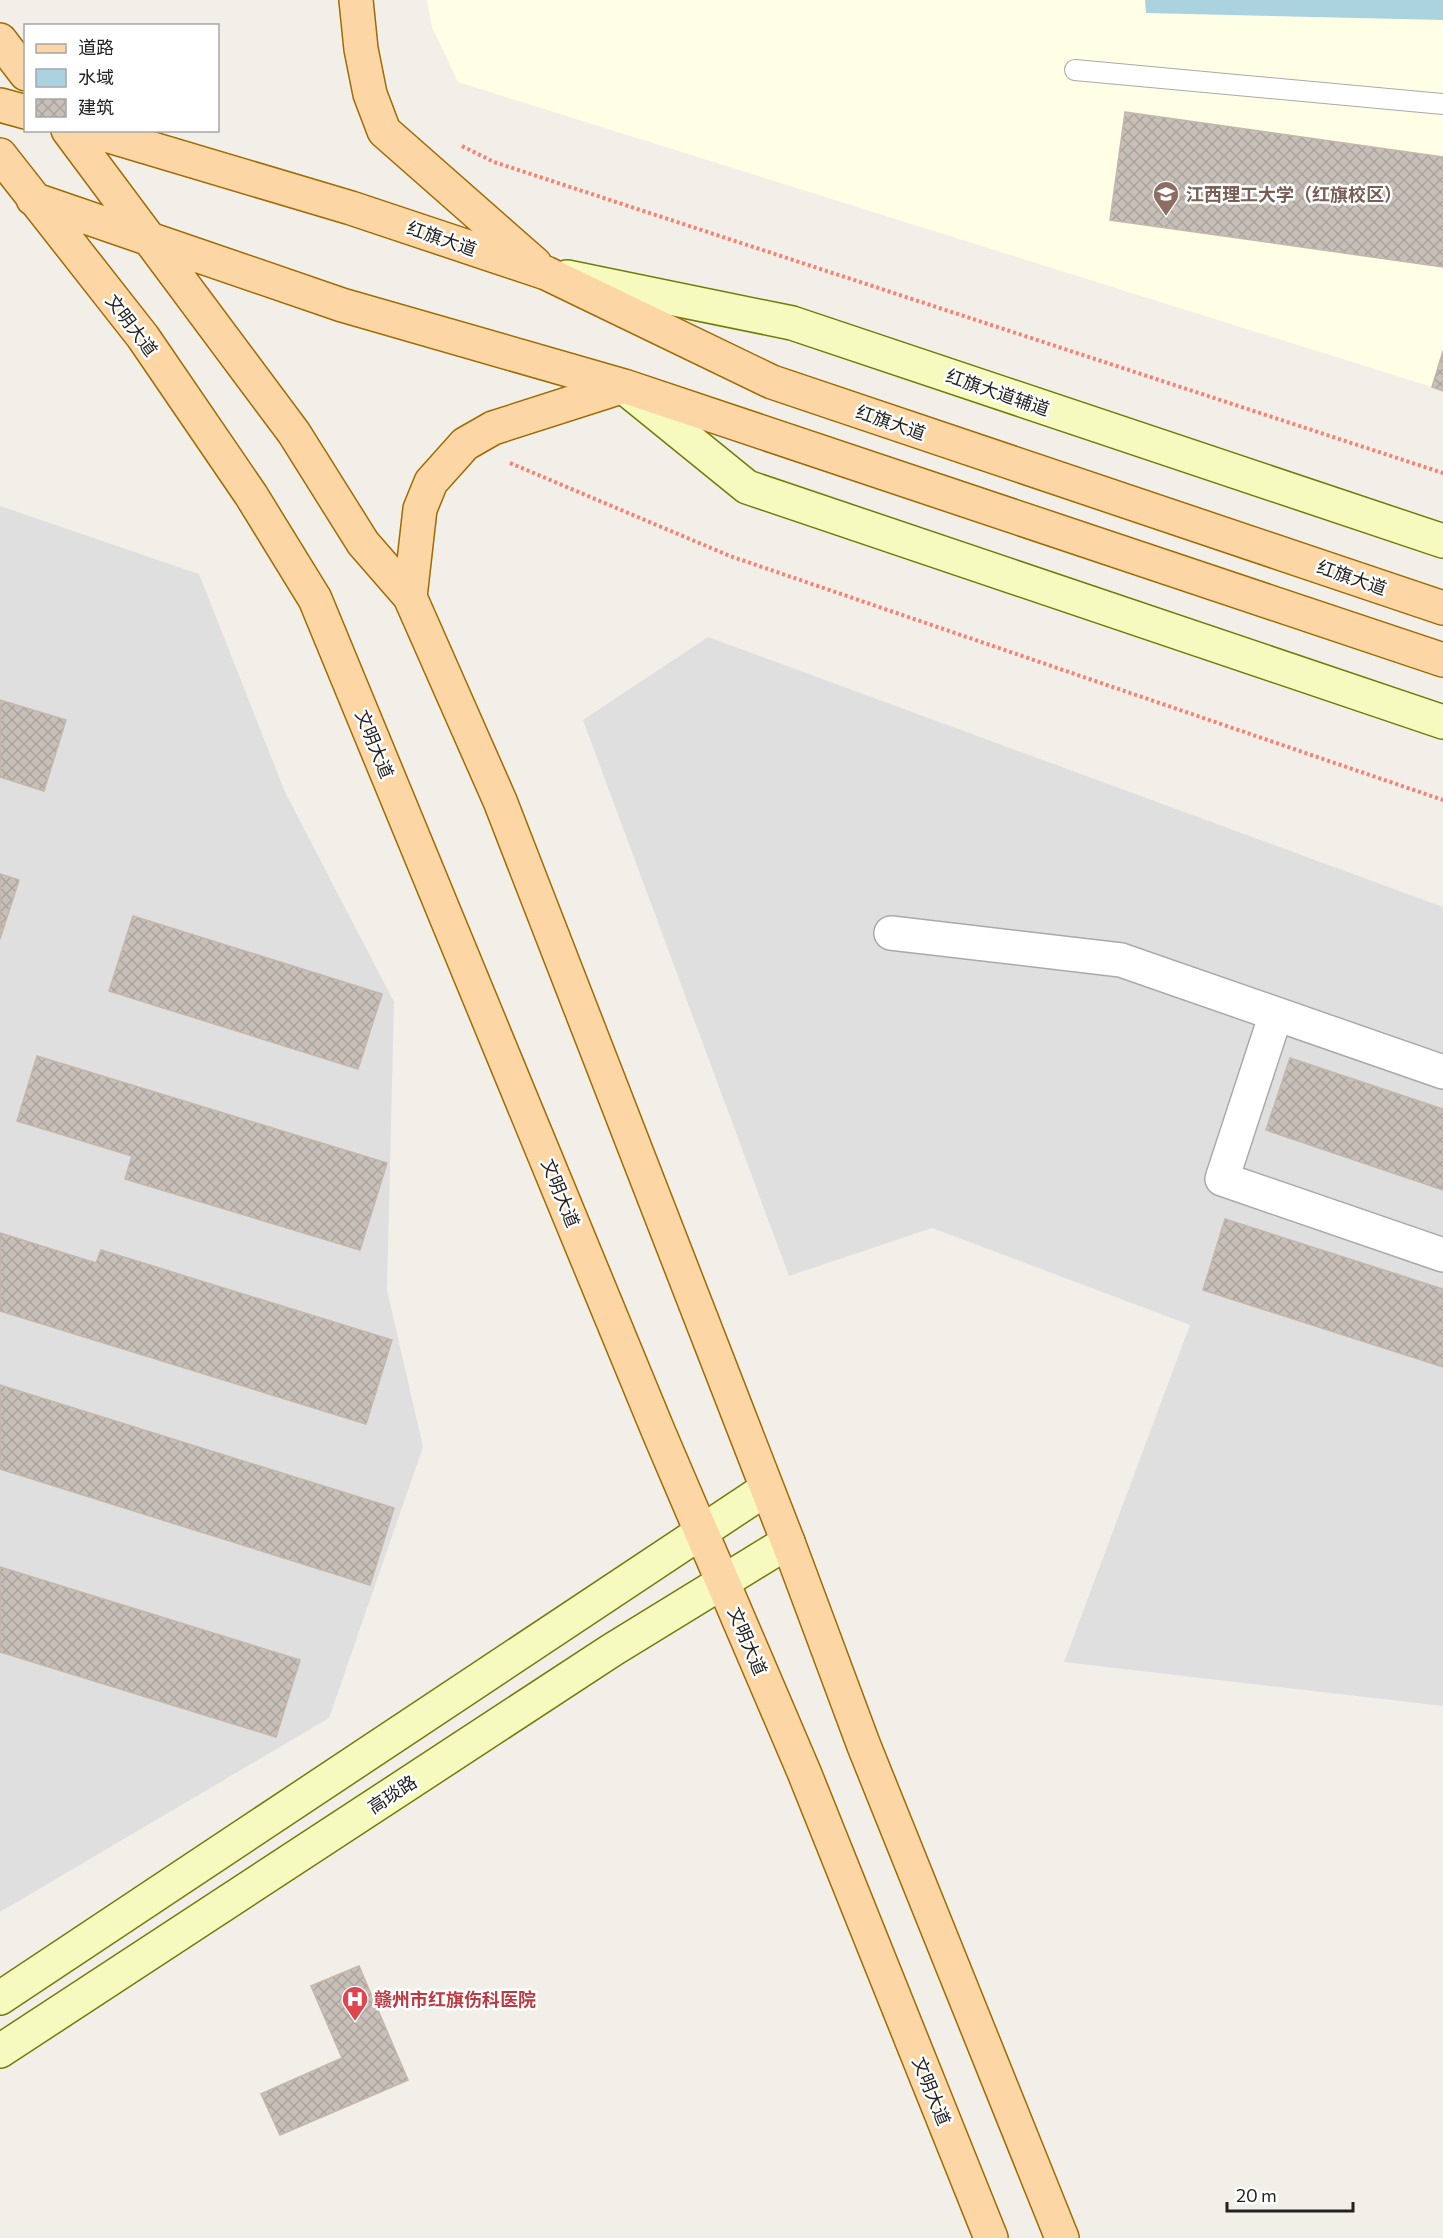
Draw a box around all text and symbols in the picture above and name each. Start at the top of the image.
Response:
legend [24,24,219,132]
text: 道路 [78,36,114,58]
text: 水域 [78,66,114,88]
text: 建筑 [78,96,114,118]
school or university icon: 江西理工大学（红旗校区） [1151,179,1181,217]
place label: 江西理工大学（红旗校区） [1186,183,1402,205]
street label: 红旗大道 [404,216,480,260]
street label: 文明大道 [102,290,162,360]
street label: 红旗大道辅道 [943,364,1053,420]
street label: 红旗大道 [853,400,929,444]
street label: 红旗大道 [1314,555,1390,599]
street label: 文明大道 [351,707,399,781]
street label: 文明大道 [537,1156,585,1230]
street label: 文明大道 [724,1604,772,1678]
street label: 高琰路 [363,1770,421,1818]
hospital icon: 赣州市红旗伤科医院 [340,1984,370,2022]
place label: 赣州市红旗伤科医院 [374,1988,536,2010]
street label: 文明大道 [908,2054,956,2128]
scale bar [1227,2175,1353,2213]
text: 20 m [1236,2184,1277,2206]

